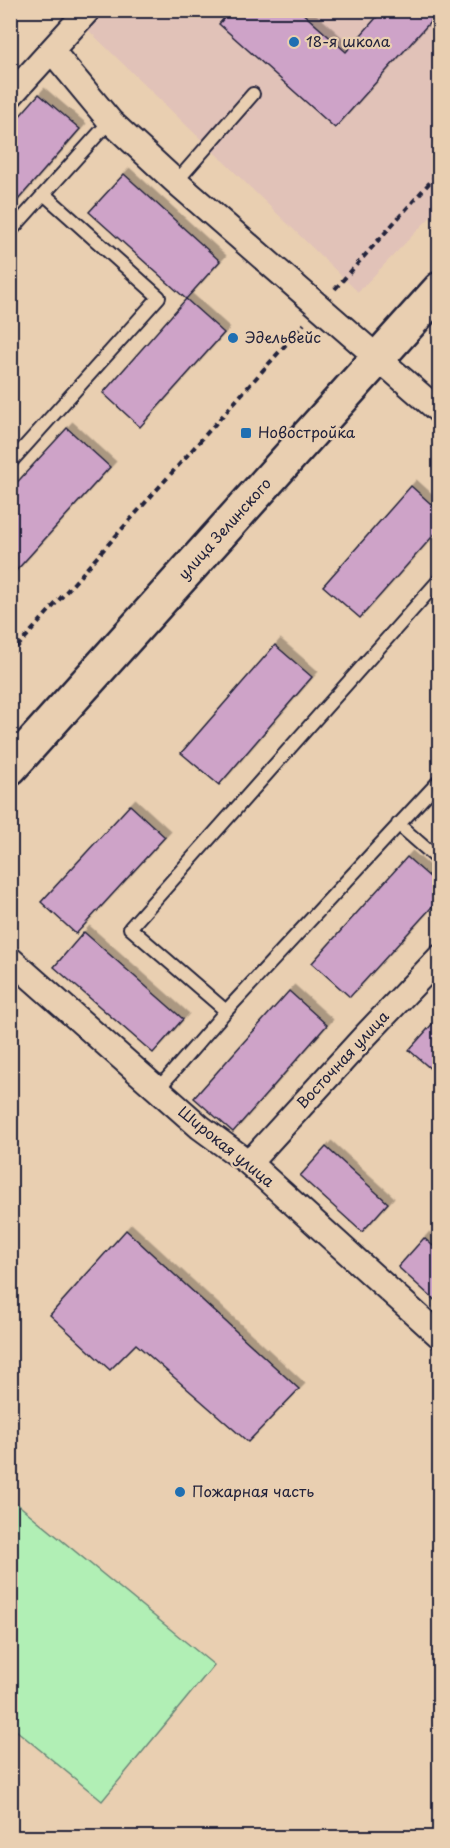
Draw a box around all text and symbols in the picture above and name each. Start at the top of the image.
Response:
place label: 18-я школа [306,29,391,52]
marker: 18-я школа [287,35,301,49]
place label: Эдельвейс [245,325,321,348]
marker: Эдельвейс [226,331,240,345]
place label: Новостройка [258,420,356,443]
marker: Новостройка [239,426,253,440]
street label: улица Зелинского [172,472,276,584]
street label: Восточная улица [290,1004,394,1113]
street label: Широкая улица [174,1100,280,1192]
place label: Пожарная часть [192,1479,314,1502]
marker: Пожарная часть [173,1485,187,1499]

